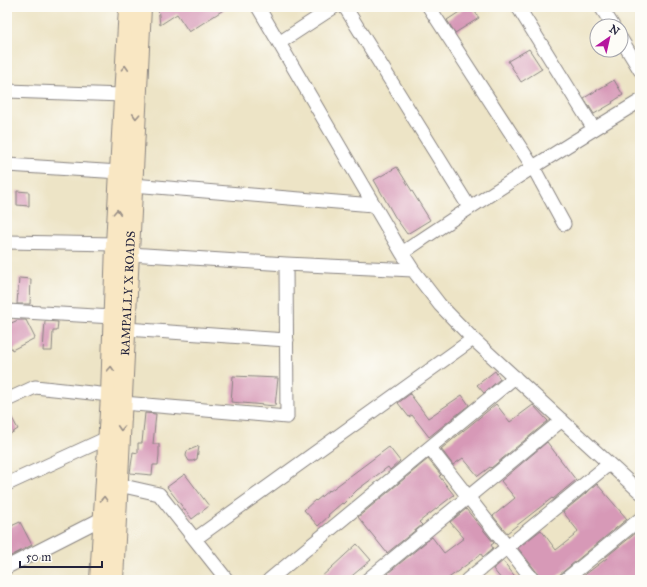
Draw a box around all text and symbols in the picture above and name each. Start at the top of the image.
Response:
north arrow [589,18,629,58]
text: N [607,22,622,38]
one-way arrow [120,65,129,71]
one-way arrow [132,113,141,119]
one-way arrow [113,209,122,215]
street label: RAMPALLY X ROADS [118,231,138,356]
one-way arrow [106,366,115,372]
one-way arrow [117,425,126,431]
one-way arrow [99,496,108,502]
scale bar [20,543,102,569]
text: 50 m [26,550,51,564]

